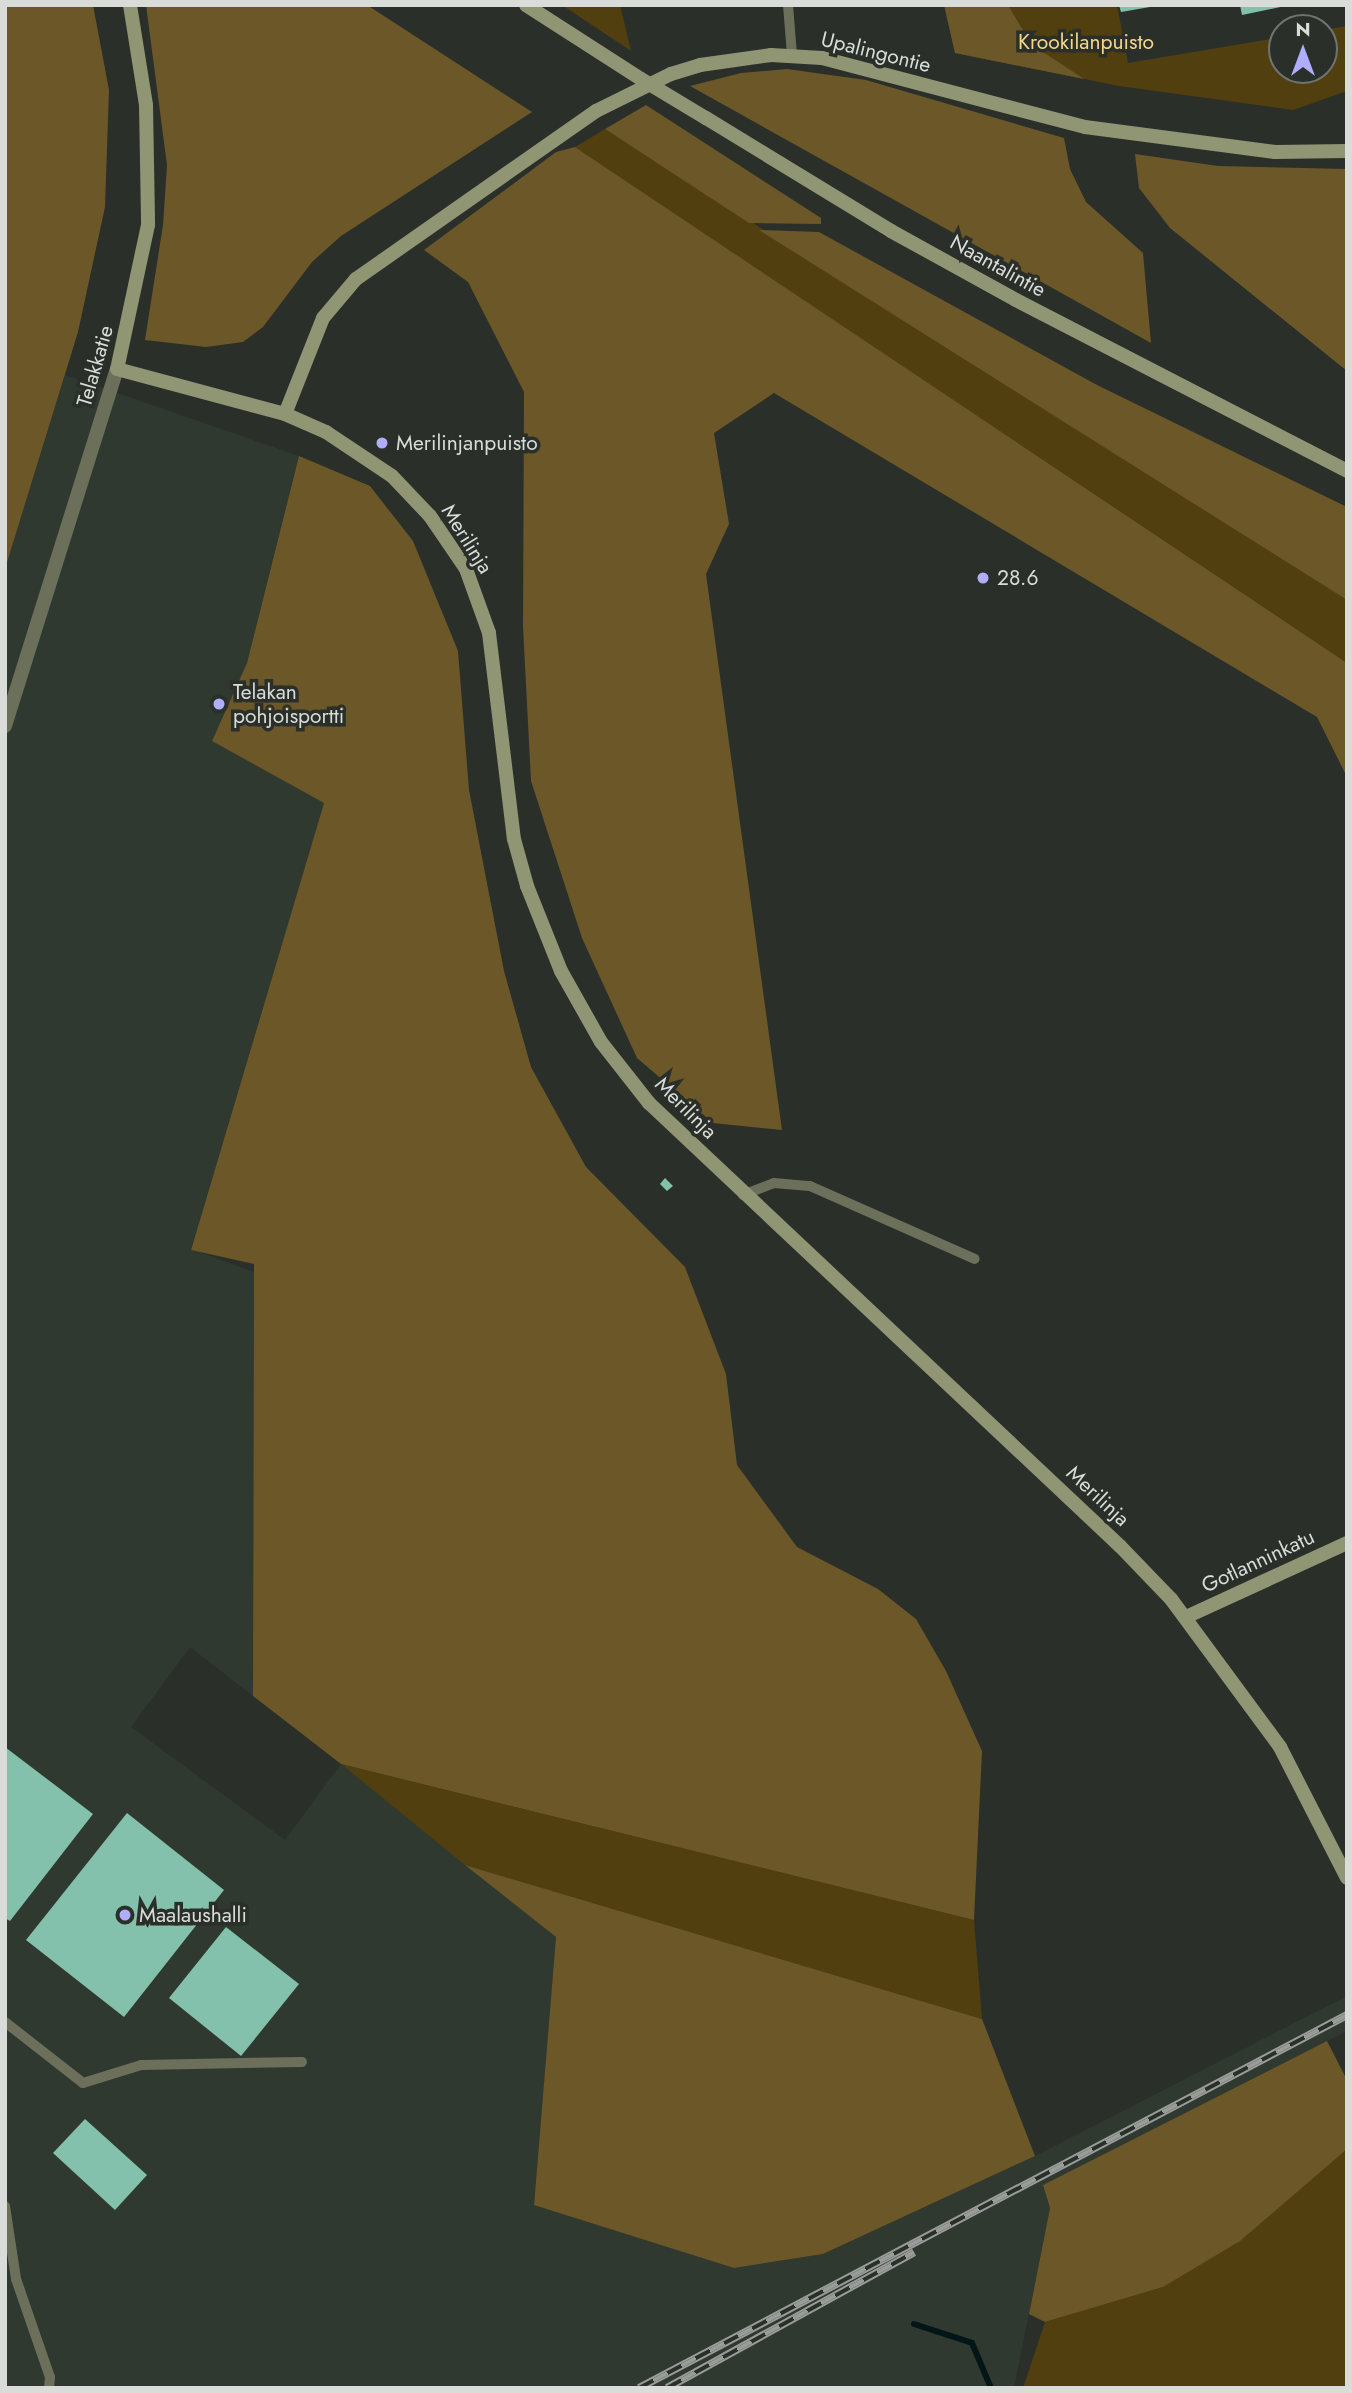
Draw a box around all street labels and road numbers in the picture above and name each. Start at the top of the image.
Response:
street label: Upalingontie [818,26,934,78]
street label: Naantalintie [946,229,1050,303]
street label: Telakkatie [71,322,119,410]
street label: Merilinja [436,500,498,578]
street label: Merilinja [650,1072,722,1144]
street label: Merilinja [1061,1460,1135,1532]
street label: Gotlanninkatu [1198,1524,1318,1598]

